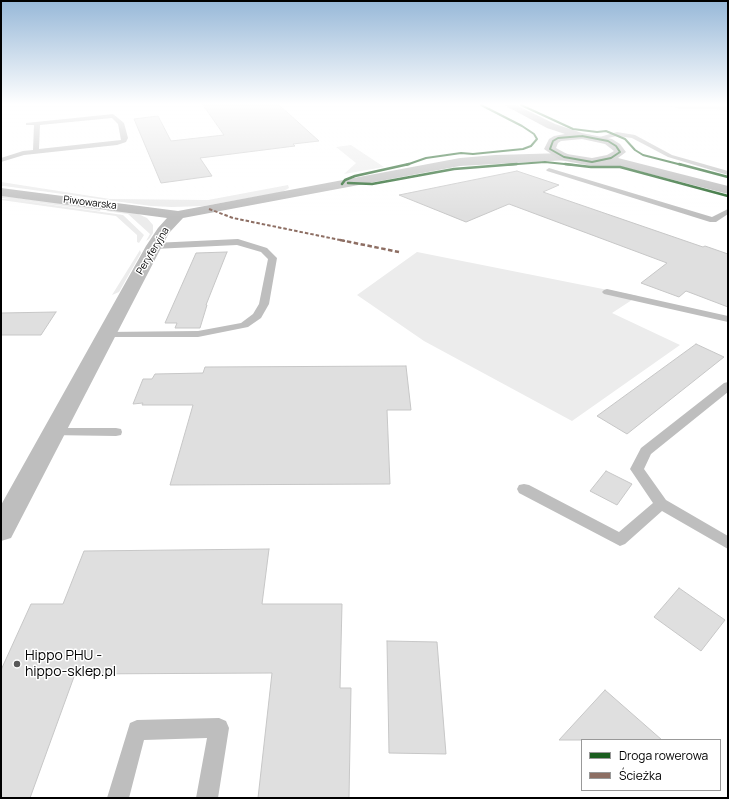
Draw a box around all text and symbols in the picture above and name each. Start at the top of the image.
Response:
street label: Piwowarska [63,194,117,212]
street label: Peryferyjna [134,225,172,277]
place label: Hippo PHU - hippo-sklep.pl [25,648,116,680]
marker: Hippo PHU - hippo-sklep.pl [12,659,22,669]
legend [581,739,721,791]
text: Droga rowerowa [619,747,708,764]
text: Ścieżka [619,767,662,784]

